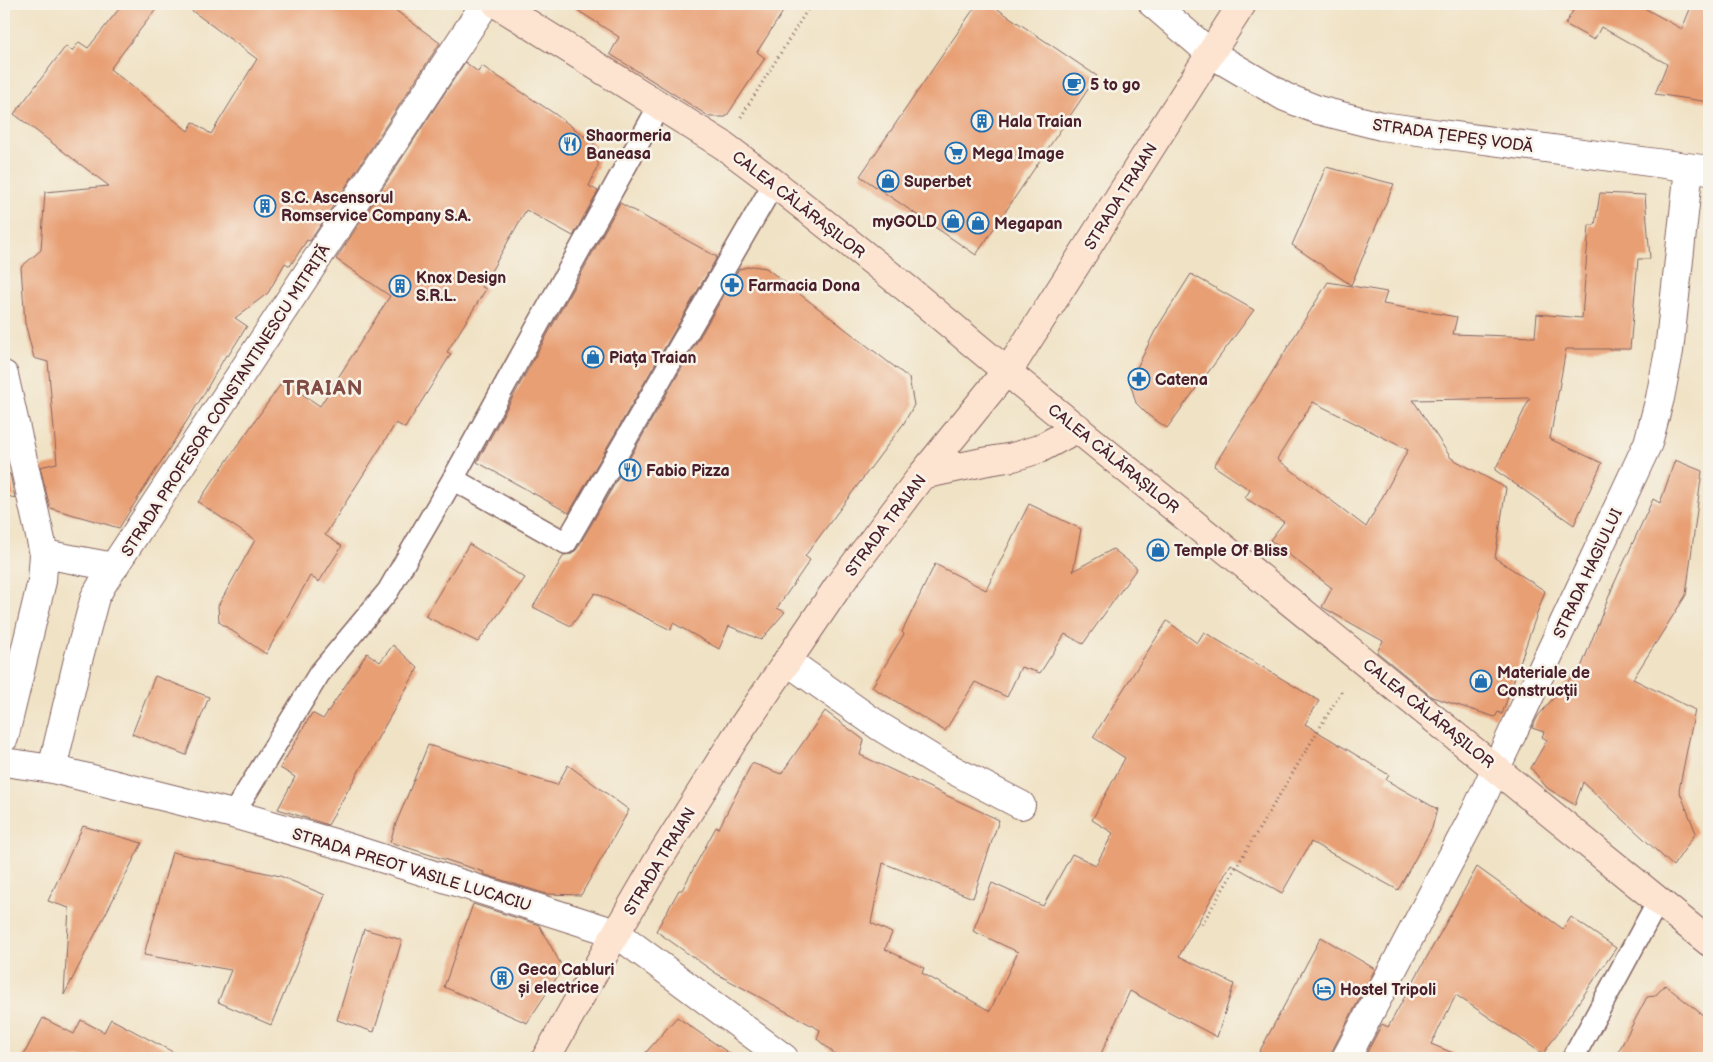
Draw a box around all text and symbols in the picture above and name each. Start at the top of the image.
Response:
cafe icon: 5 to go [1062,72,1086,96]
place label: 5 to go [1090,76,1140,95]
building icon: Hala Traian [970,109,994,133]
place label: Hala Traian [998,113,1082,132]
street label: STRADA ȚEPEȘ VODĂ [1371,115,1535,157]
place label: Shaormeria Baneasa [586,127,671,164]
restaurant icon: Shaormeria Baneasa [558,132,582,156]
street label: STRADA TRAIAN [1081,140,1162,254]
supermarket icon: Mega Image [944,141,968,165]
place label: Mega Image [972,145,1064,164]
street label: CALEA CĂLĂRAȘILOR [728,147,869,263]
shop icon: Superbet [876,169,900,193]
place label: Superbet [904,173,972,192]
place label: S.C. Ascensorul Romservice Company S.A. [281,189,471,226]
building icon: S.C. Ascensorul Romservice Company S.A. [253,194,277,218]
shop icon: myGOLD [941,209,965,233]
shop icon: Megapan [966,211,990,235]
place label: myGOLD [872,213,937,232]
place label: Megapan [994,215,1063,234]
street label: STRADA PROFESOR CONSTANTINESCU MITRIȚĂ [117,240,335,560]
place label: Knox Design S.R.L. [416,269,506,306]
pharmacy icon: Farmacia Dona [720,273,744,297]
building icon: Knox Design S.R.L. [388,274,412,298]
place label: Farmacia Dona [748,277,860,296]
shop icon: Piața Traian [581,345,605,369]
place label: Piața Traian [609,349,697,368]
pharmacy icon: Catena [1127,367,1151,391]
place label: Catena [1155,371,1208,390]
district label: TRAIAN [283,376,363,401]
street label: CALEA CĂLĂRAȘILOR [1044,400,1183,518]
restaurant icon: Fabio Pizza [618,458,642,482]
place label: Fabio Pizza [646,462,730,481]
street label: STRADA TRAIAN [842,471,931,581]
street label: STRADA HAGIULUI [1550,506,1627,642]
shop icon: Temple Of Bliss [1146,538,1170,562]
place label: Temple Of Bliss [1174,542,1288,561]
street label: CALEA CĂLĂRAȘILOR [1359,655,1498,773]
place label: Materiale de Construcții [1497,664,1590,701]
shop icon: Materiale de Construcții [1469,669,1493,693]
street label: STRADA TRAIAN [621,804,700,919]
street label: STRADA PREOT VASILE LUCACIU [290,825,533,916]
place label: Geca Cabluri și electrice [518,961,615,998]
building icon: Geca Cabluri și electrice [490,966,514,990]
hotel icon: Hostel Tripoli [1312,977,1336,1001]
place label: Hostel Tripoli [1340,981,1436,1000]

